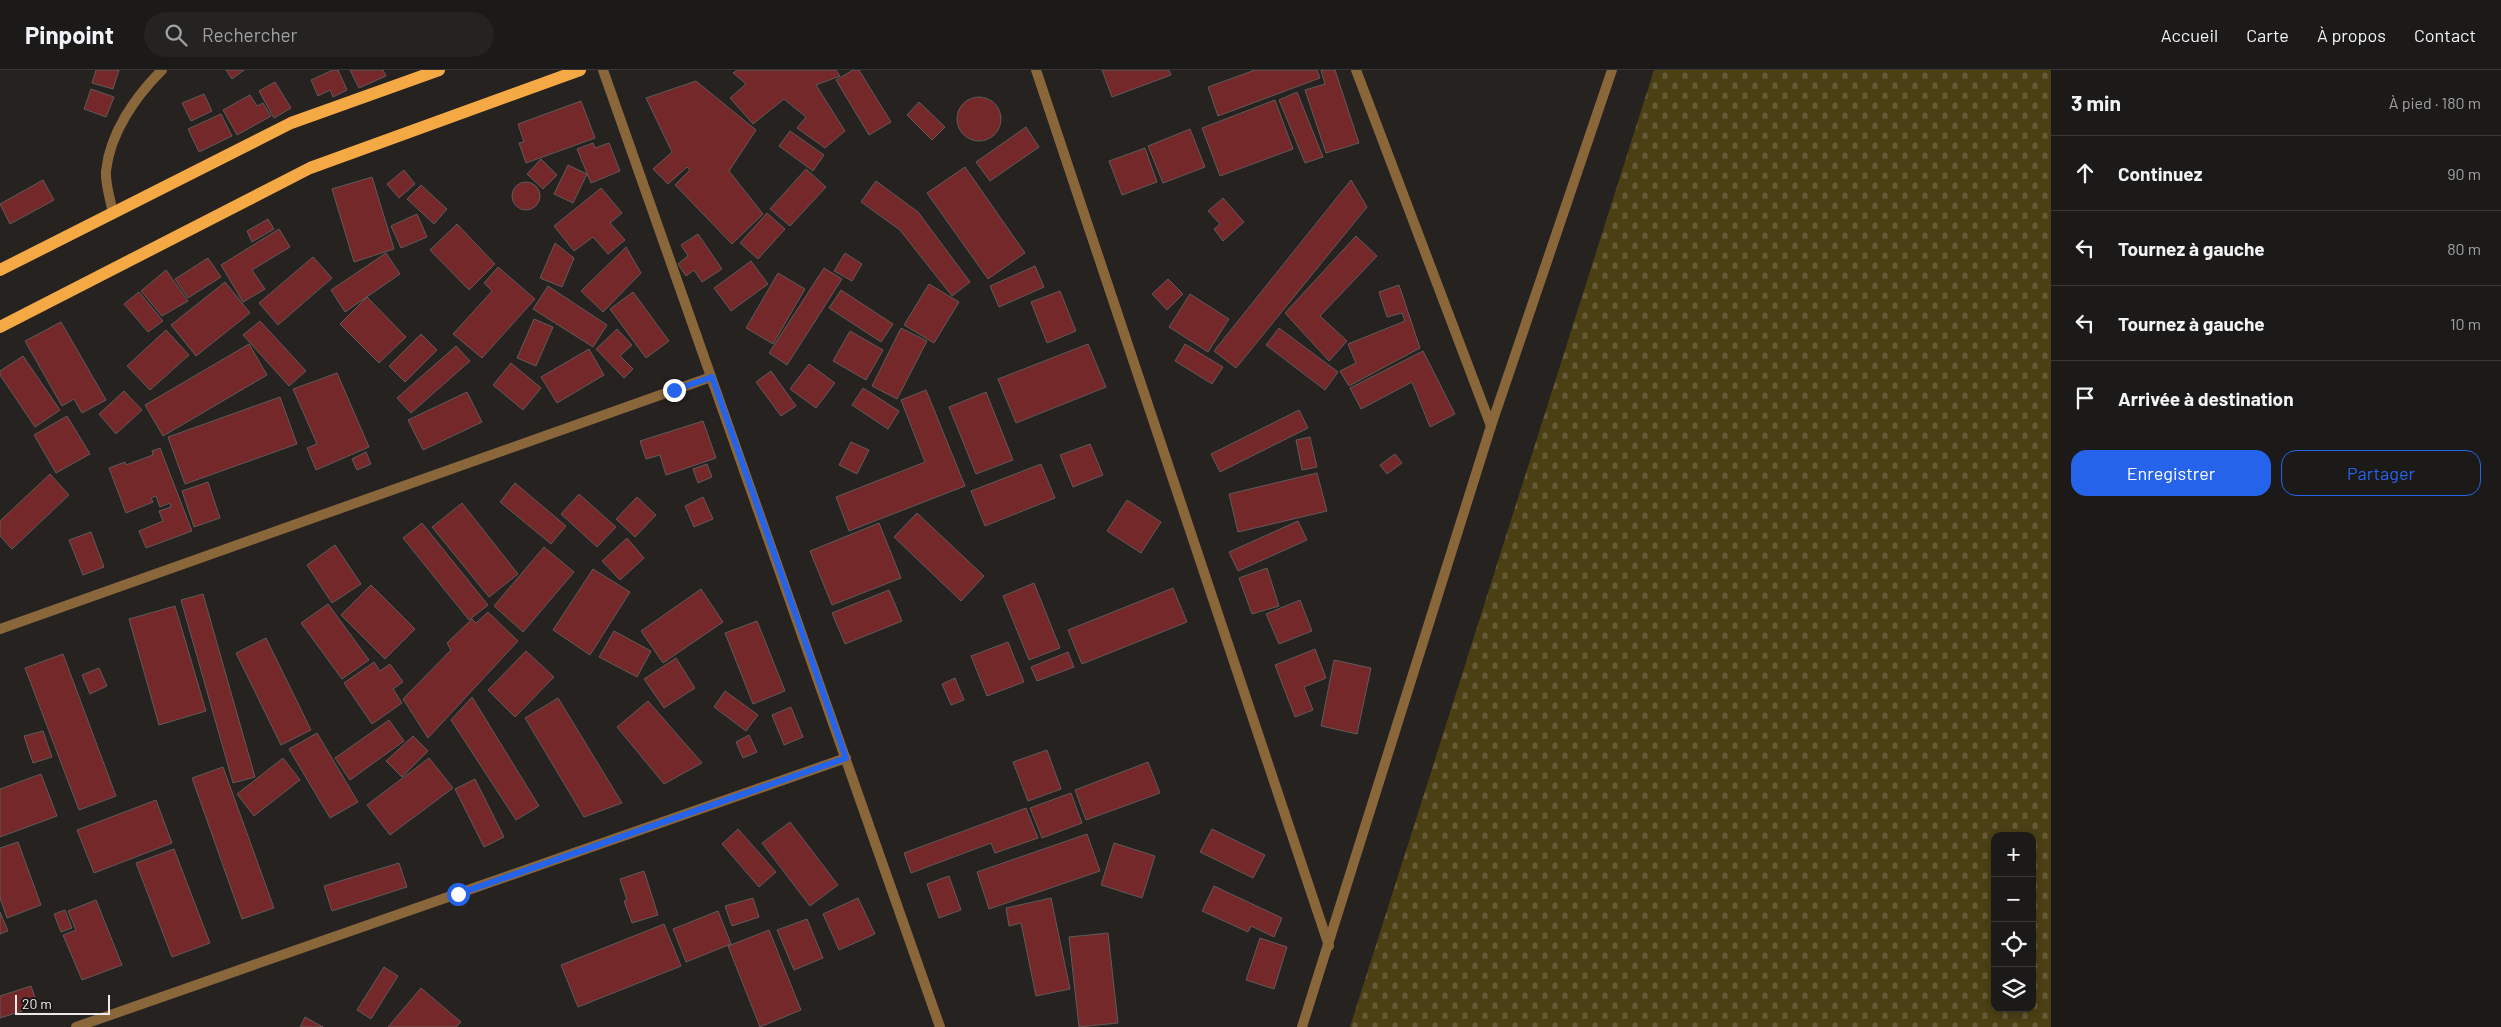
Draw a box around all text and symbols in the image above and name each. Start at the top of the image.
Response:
search box [144,12,494,57]
text: Pinpoint [25,20,114,49]
icon: search [162,21,190,49]
text: Rechercher [202,23,298,46]
text: Accueil [2161,24,2218,46]
text: Carte [2246,24,2289,46]
text: À propos [2317,24,2386,46]
text: Contact [2414,24,2476,46]
text: 3 min [2071,90,2121,115]
text: À pied · 180 m [2389,93,2481,112]
icon: ahead [2071,159,2099,187]
text: Continuez [2118,162,2202,185]
text: 90 m [2447,164,2481,183]
icon: left [2071,234,2099,262]
text: Tournez à gauche [2118,237,2265,260]
text: 80 m [2447,239,2481,258]
icon: left [2071,309,2099,337]
text: Tournez à gauche [2118,312,2265,335]
text: 10 m [2450,314,2481,333]
route end [663,379,686,402]
icon: arrive [2071,384,2099,412]
text: Arrivée à destination [2118,387,2294,410]
button: Enregistrer [2071,450,2271,496]
button: Partager [2281,450,2481,496]
map controls [1991,832,2036,1012]
button: + [1991,832,2036,877]
button: − [1991,877,2036,922]
route start [447,883,470,906]
button: locate [1991,922,2036,967]
button: layers [1991,967,2036,1012]
scale bar [15,992,110,1015]
text: 20 m [22,995,52,1012]

